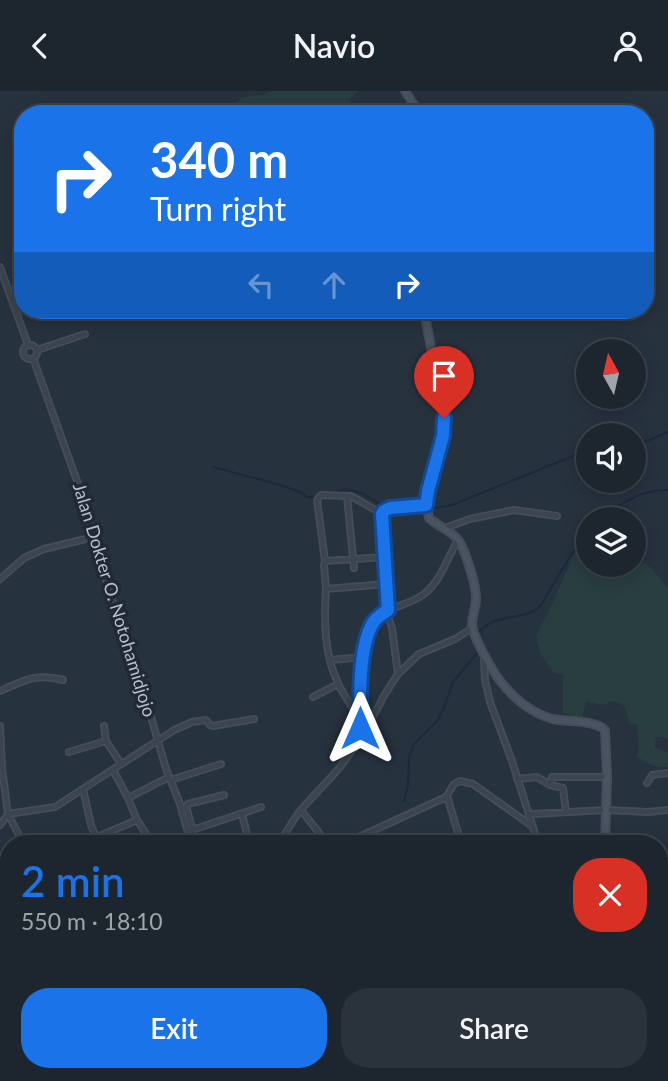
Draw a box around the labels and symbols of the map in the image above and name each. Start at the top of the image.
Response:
north arrow [576,339,646,409]
pin [414,346,474,418]
street label: Jalan Dokter O. Notohamidjojo [69,480,161,720]
position arrow [323,691,397,765]

